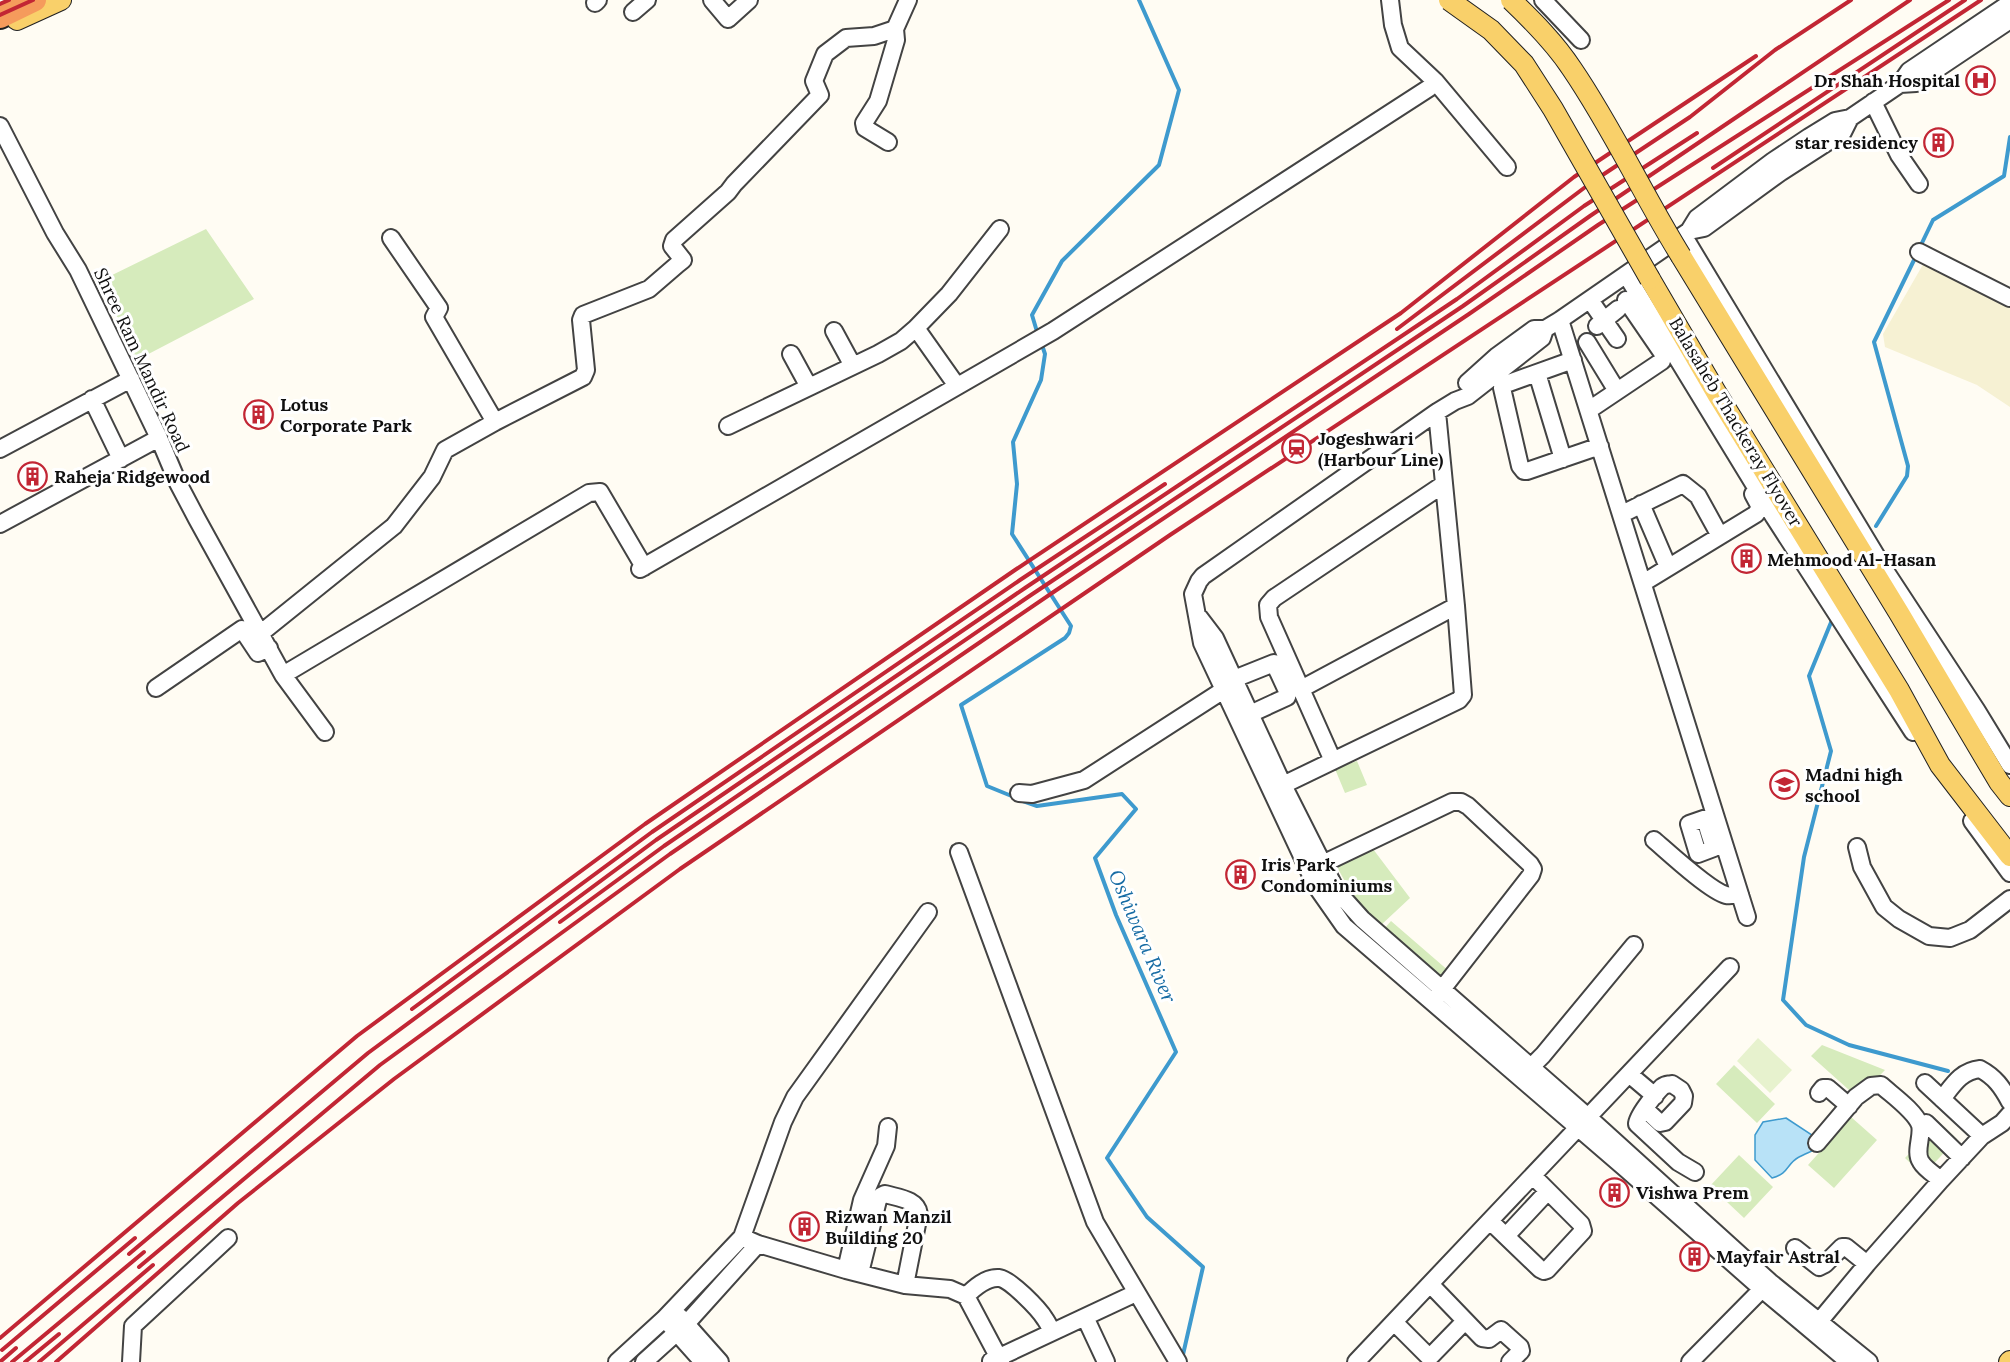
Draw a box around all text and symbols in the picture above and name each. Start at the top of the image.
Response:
hospital icon: Dr Shah Hospital [1965,64,1997,96]
place label: Dr Shah Hospital [1814,69,1960,92]
building icon: star residency [1923,126,1955,158]
place label: star residency [1795,131,1918,154]
street label: Shree Ram Mandir Road [89,264,195,456]
street label: Balasaheb Thackeray Flyover [1664,313,1808,531]
place label: Lotus Corporate Park [280,393,412,437]
building icon: Lotus Corporate Park [243,398,275,430]
place label: Jogeshwari (Harbour Line) [1318,427,1443,471]
station icon: Jogeshwari (Harbour Line) [1281,432,1313,464]
building icon: Raheja Ridgewood [17,460,49,492]
place label: Raheja Ridgewood [54,465,211,488]
building icon: Mehmood Al-Hasan [1730,543,1762,575]
place label: Mehmood Al-Hasan [1767,548,1937,571]
place label: Madni high school [1805,763,1903,807]
school or university icon: Madni high school [1768,768,1800,800]
place label: Iris Park Condominiums [1261,853,1392,897]
building icon: Iris Park Condominiums [1224,858,1256,890]
water label: Oshiwara River [1104,866,1183,1007]
building icon: Vishwa Prem [1599,1176,1631,1208]
place label: Vishwa Prem [1636,1181,1749,1204]
place label: Rizwan Manzil Building 20 [825,1205,952,1249]
building icon: Rizwan Manzil Building 20 [788,1210,820,1242]
building icon: Mayfair Astral [1679,1240,1711,1272]
place label: Mayfair Astral [1716,1245,1840,1268]

